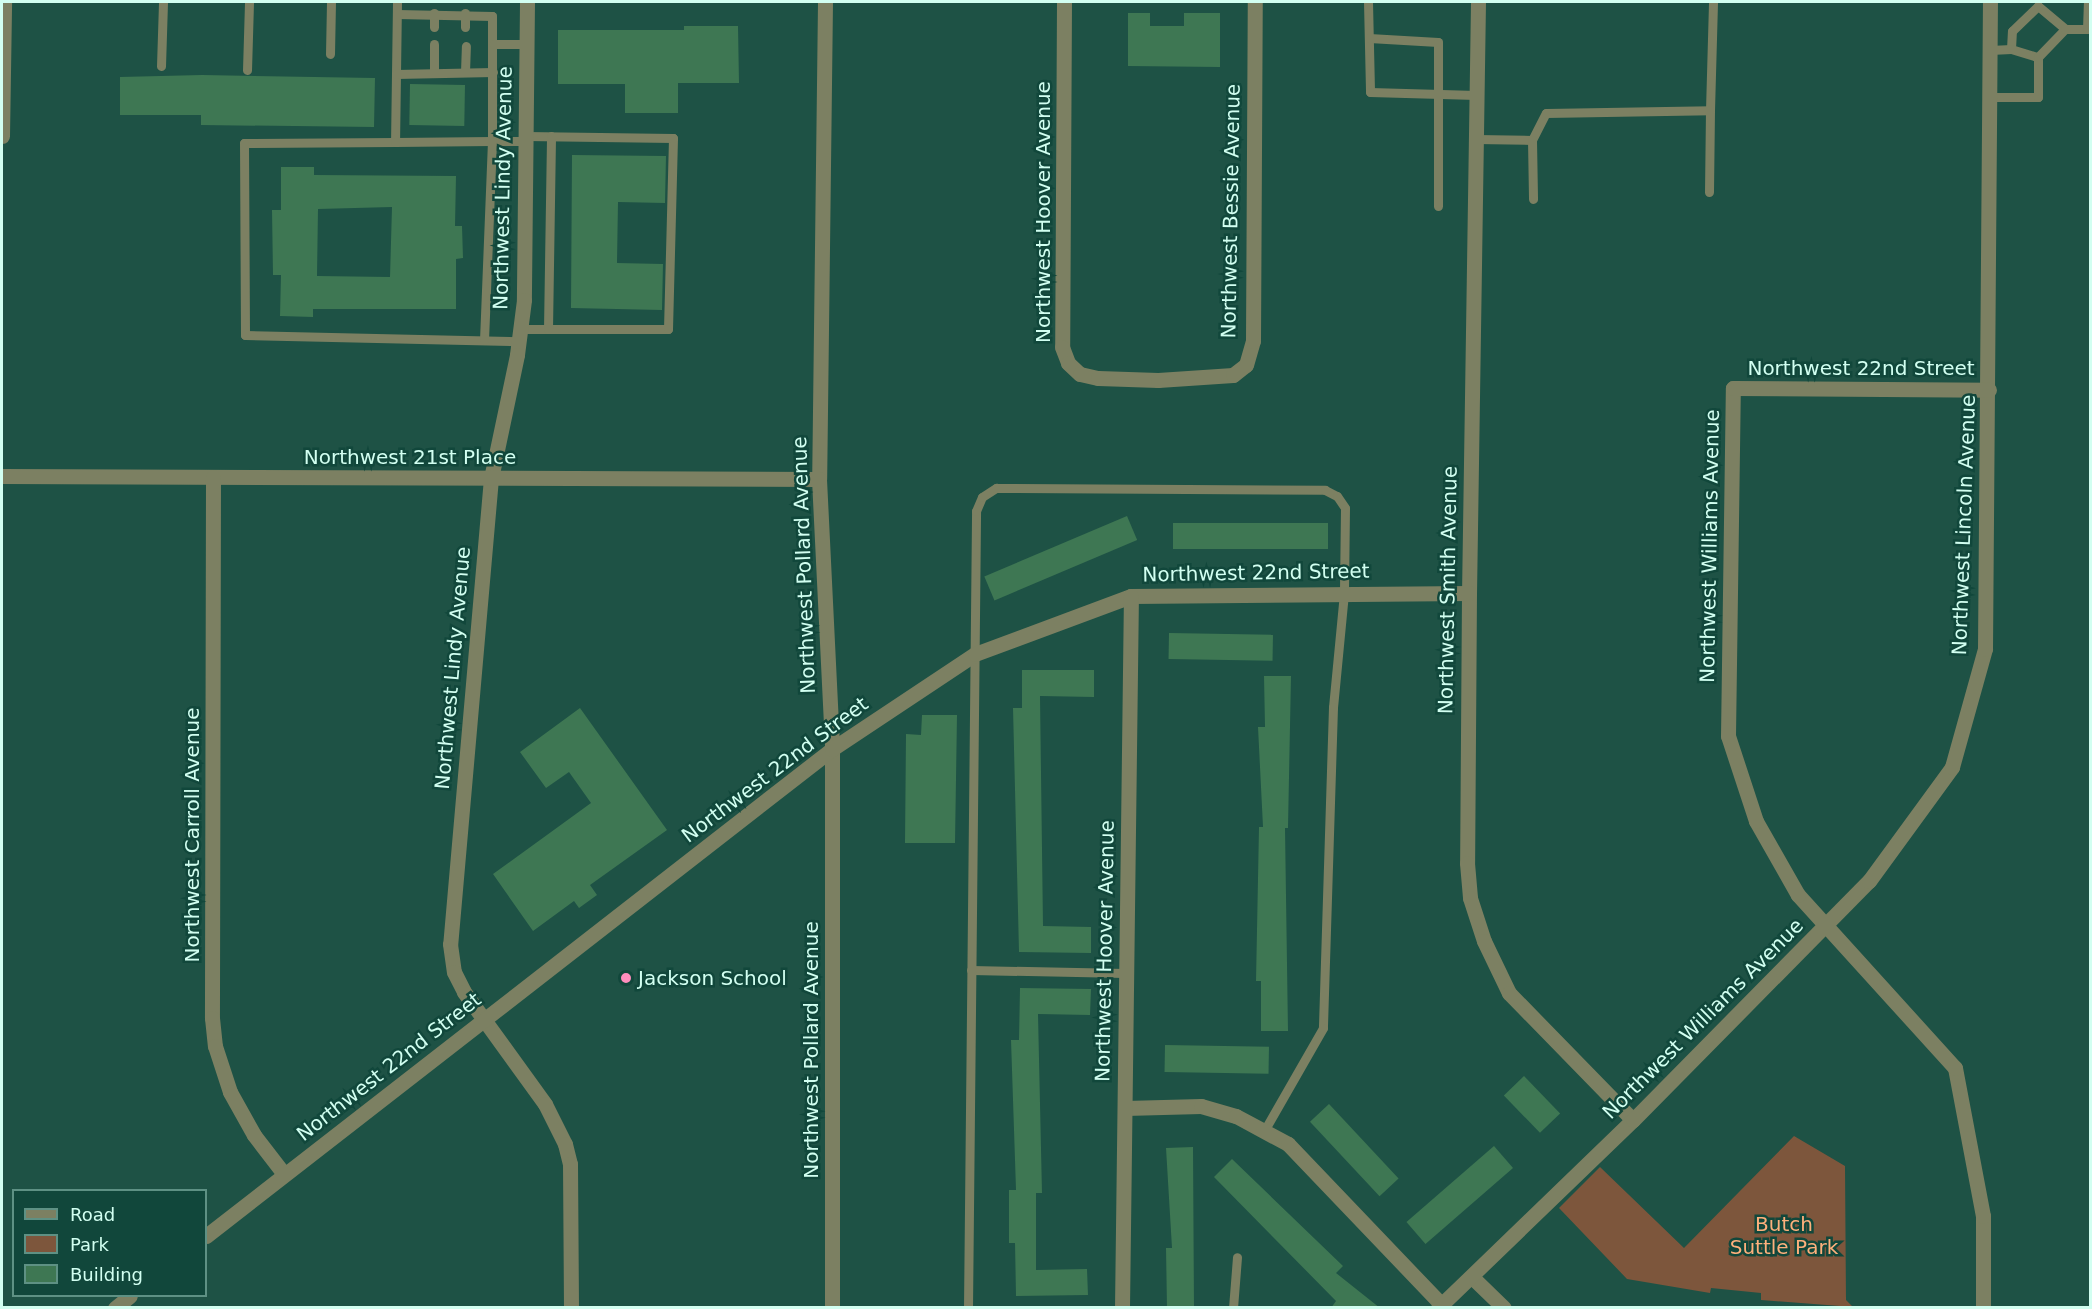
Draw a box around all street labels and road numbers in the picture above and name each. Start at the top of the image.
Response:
street label: Northwest Lindy Avenue [489,66,517,310]
street label: Northwest Hoover Avenue [1031,81,1055,343]
street label: Northwest Bessie Avenue [1217,84,1245,338]
street label: Northwest 22nd Street [1747,356,1975,380]
street label: Northwest Lincoln Avenue [1947,394,1981,656]
street label: Northwest Williams Avenue [1696,409,1724,683]
street label: Northwest Pollard Avenue [788,436,820,694]
street label: Northwest 21st Place [304,445,516,469]
street label: Northwest Smith Avenue [1434,466,1462,714]
street label: Northwest Lindy Avenue [430,546,476,790]
street label: Northwest 22nd Street [1142,559,1370,587]
street label: Northwest 22nd Street [677,692,873,848]
street label: Northwest Carroll Avenue [180,707,204,963]
street label: Northwest Hoover Avenue [1091,820,1119,1082]
street label: Northwest Williams Avenue [1598,914,1808,1124]
street label: Northwest Pollard Avenue [799,921,823,1179]
street label: Northwest 22nd Street [292,988,486,1146]

